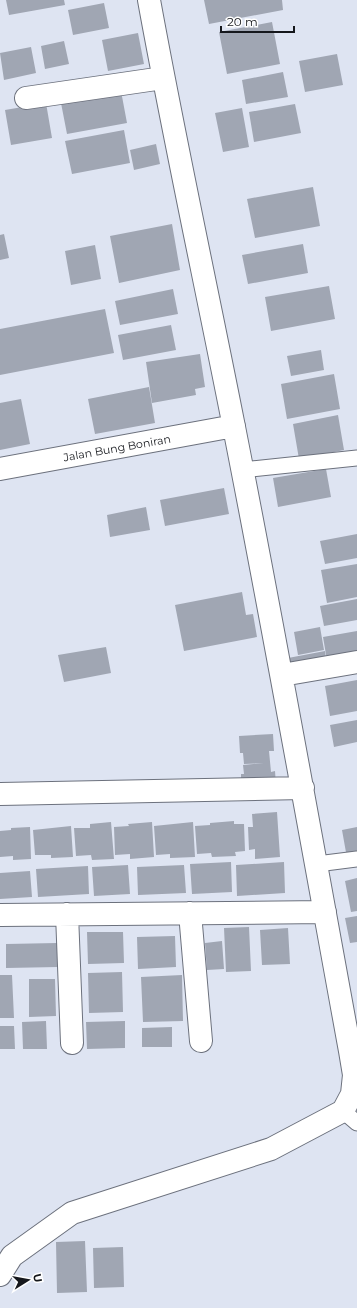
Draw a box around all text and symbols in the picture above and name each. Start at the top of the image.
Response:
scale bar [221,8,294,34]
text: 20 m [227,14,258,29]
street label: Jalan Bung Boniran [61,432,172,465]
north arrow [8,1260,48,1300]
text: U [30,1272,46,1284]

